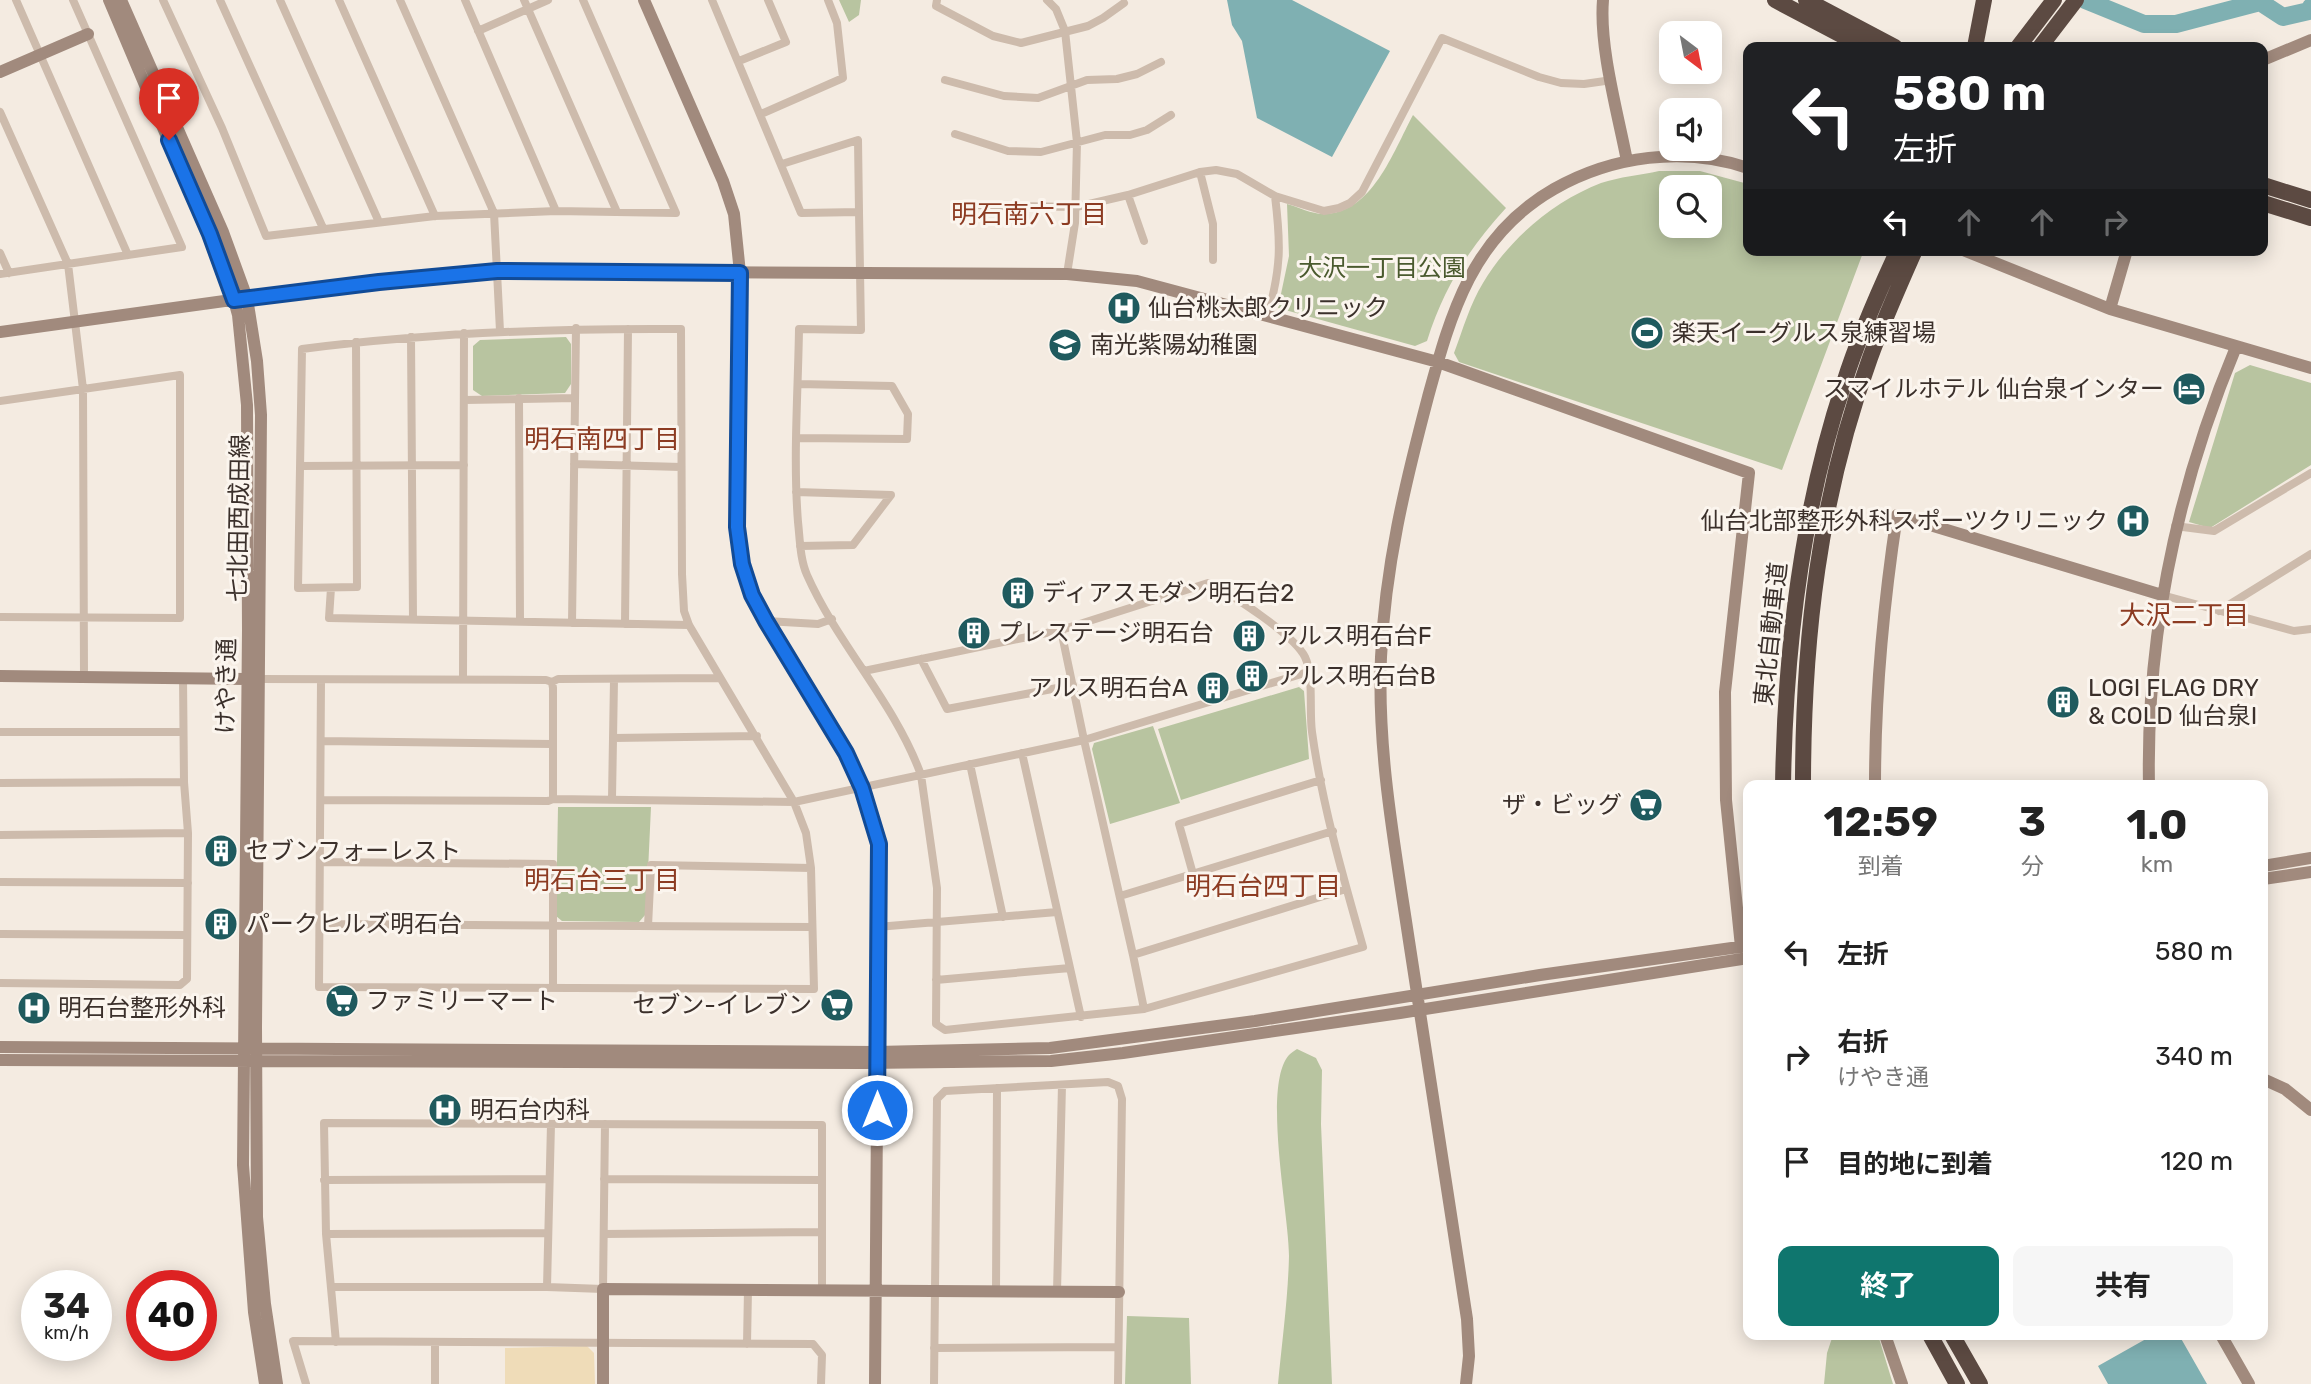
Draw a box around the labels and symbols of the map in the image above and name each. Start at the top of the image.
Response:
north arrow [1659,21,1722,84]
pin [139,68,199,140]
district label: 明石南六丁目 [951,199,1107,230]
park label: 大沢一丁目公園 [1298,254,1466,282]
hospital icon: 仙台桃太郎クリニック [1105,289,1143,327]
place label: 仙台桃太郎クリニック [1148,294,1388,322]
sports icon: 楽天イーグルス泉練習場 [1628,314,1666,352]
place label: 楽天イーグルス泉練習場 [1672,319,1936,347]
school or university icon: 南光紫陽幼稚園 [1046,326,1084,364]
place label: 南光紫陽幼稚園 [1090,331,1258,359]
hotel icon: スマイルホテル 仙台泉インター [2170,370,2208,408]
place label: スマイルホテル 仙台泉インター [1823,375,2164,403]
district label: 明石南四丁目 [524,424,680,455]
street label: 七北田西成田線 [224,434,254,602]
hospital icon: 仙台北部整形外科スポーツクリニック [2114,502,2152,540]
place label: 仙台北部整形外科スポーツクリニック [1700,507,2108,535]
street label: 東北自動車道 [1750,561,1792,707]
building icon: ディアスモダン明石台2 [999,574,1037,612]
place label: ディアスモダン明石台2 [1042,579,1294,607]
district label: 大沢二丁目 [2119,600,2249,631]
building icon: プレステージ明石台 [955,614,993,652]
building icon: アルス明石台F [1230,617,1268,655]
place label: プレステージ明石台 [998,619,1214,647]
place label: アルス明石台F [1274,622,1432,650]
street label: けやき通 [211,638,241,734]
building icon: アルス明石台B [1233,657,1271,695]
place label: アルス明石台B [1276,662,1436,690]
building icon: アルス明石台A [1194,669,1232,707]
place label: アルス明石台A [1028,674,1188,702]
place label: LOGI FLAG DRY & COLD 仙台泉I [2088,674,2259,730]
building icon: LOGI FLAG DRY & COLD 仙台泉I [2044,683,2082,721]
supermarket icon: ザ・ビッグ [1627,786,1665,824]
place label: ザ・ビッグ [1502,791,1622,819]
building icon: セブンフォーレスト [202,832,240,870]
place label: セブンフォーレスト [246,837,461,865]
district label: 明石台三丁目 [524,865,680,896]
district label: 明石台四丁目 [1185,871,1341,902]
building icon: パークヒルズ明石台 [202,905,240,943]
place label: パークヒルズ明石台 [246,910,462,938]
supermarket icon: ファミリーマート [323,982,361,1020]
supermarket icon: セブン-イレブン [818,986,856,1024]
place label: ファミリーマート [366,987,558,1015]
hospital icon: 明石台整形外科 [15,989,53,1027]
place label: セブン-イレブン [632,991,812,1019]
place label: 明石台整形外科 [58,994,226,1022]
position arrow [840,1073,914,1147]
hospital icon: 明石台内科 [426,1091,464,1129]
place label: 明石台内科 [470,1096,590,1124]
speed limit sign: 40 [126,1270,217,1361]

